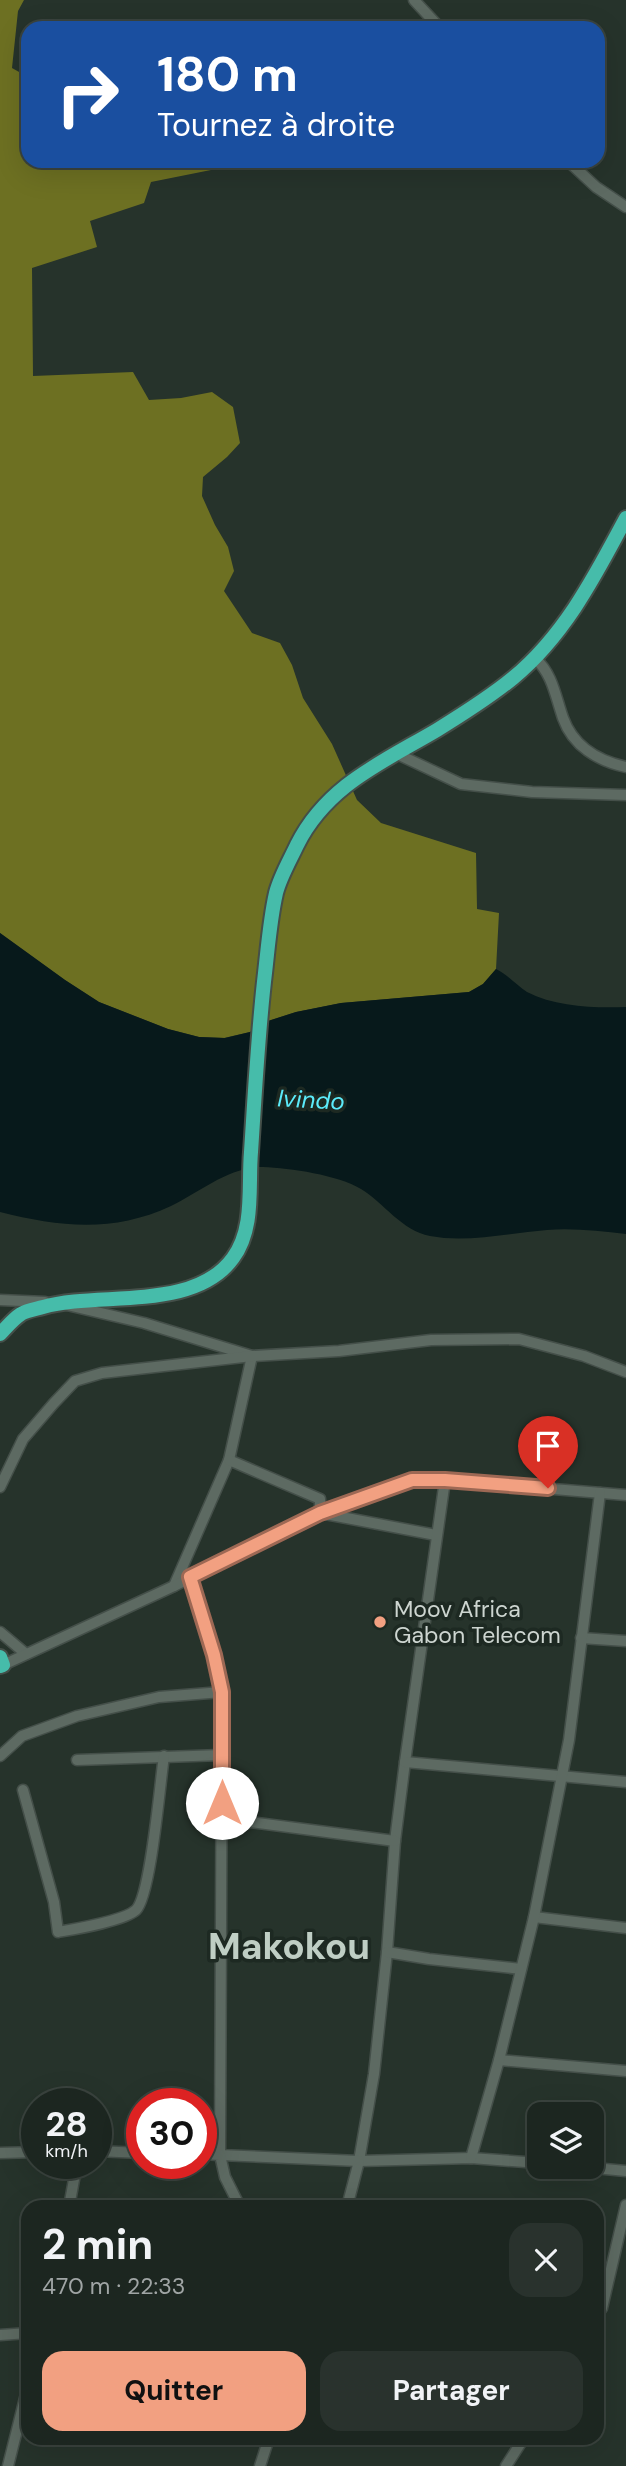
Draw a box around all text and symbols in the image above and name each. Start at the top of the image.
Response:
text: 180 m [157,42,298,106]
icon: right [42,49,133,140]
text: Tournez à droite [157,104,395,146]
water label: Ivindo [277,1082,345,1117]
pin [518,1416,578,1488]
icon: arrive [529,1427,567,1465]
place label: Moov Africa Gabon Telecom [394,1594,561,1650]
marker: Moov Africa Gabon Telecom [372,1614,388,1630]
position arrow [185,1766,259,1840]
district label: Makokou [208,1922,370,1970]
speed limit sign: 30 [126,2088,217,2179]
text: 28 [45,2101,88,2147]
map controls [527,2102,604,2179]
button: layers [527,2102,604,2179]
text: km/h [45,2139,88,2163]
text: 2 min [42,2217,153,2272]
button: close [509,2223,583,2297]
text: 470 m · 22:33 [42,2271,185,2301]
button: Quitter [42,2351,306,2431]
button: Partager [320,2351,583,2431]

